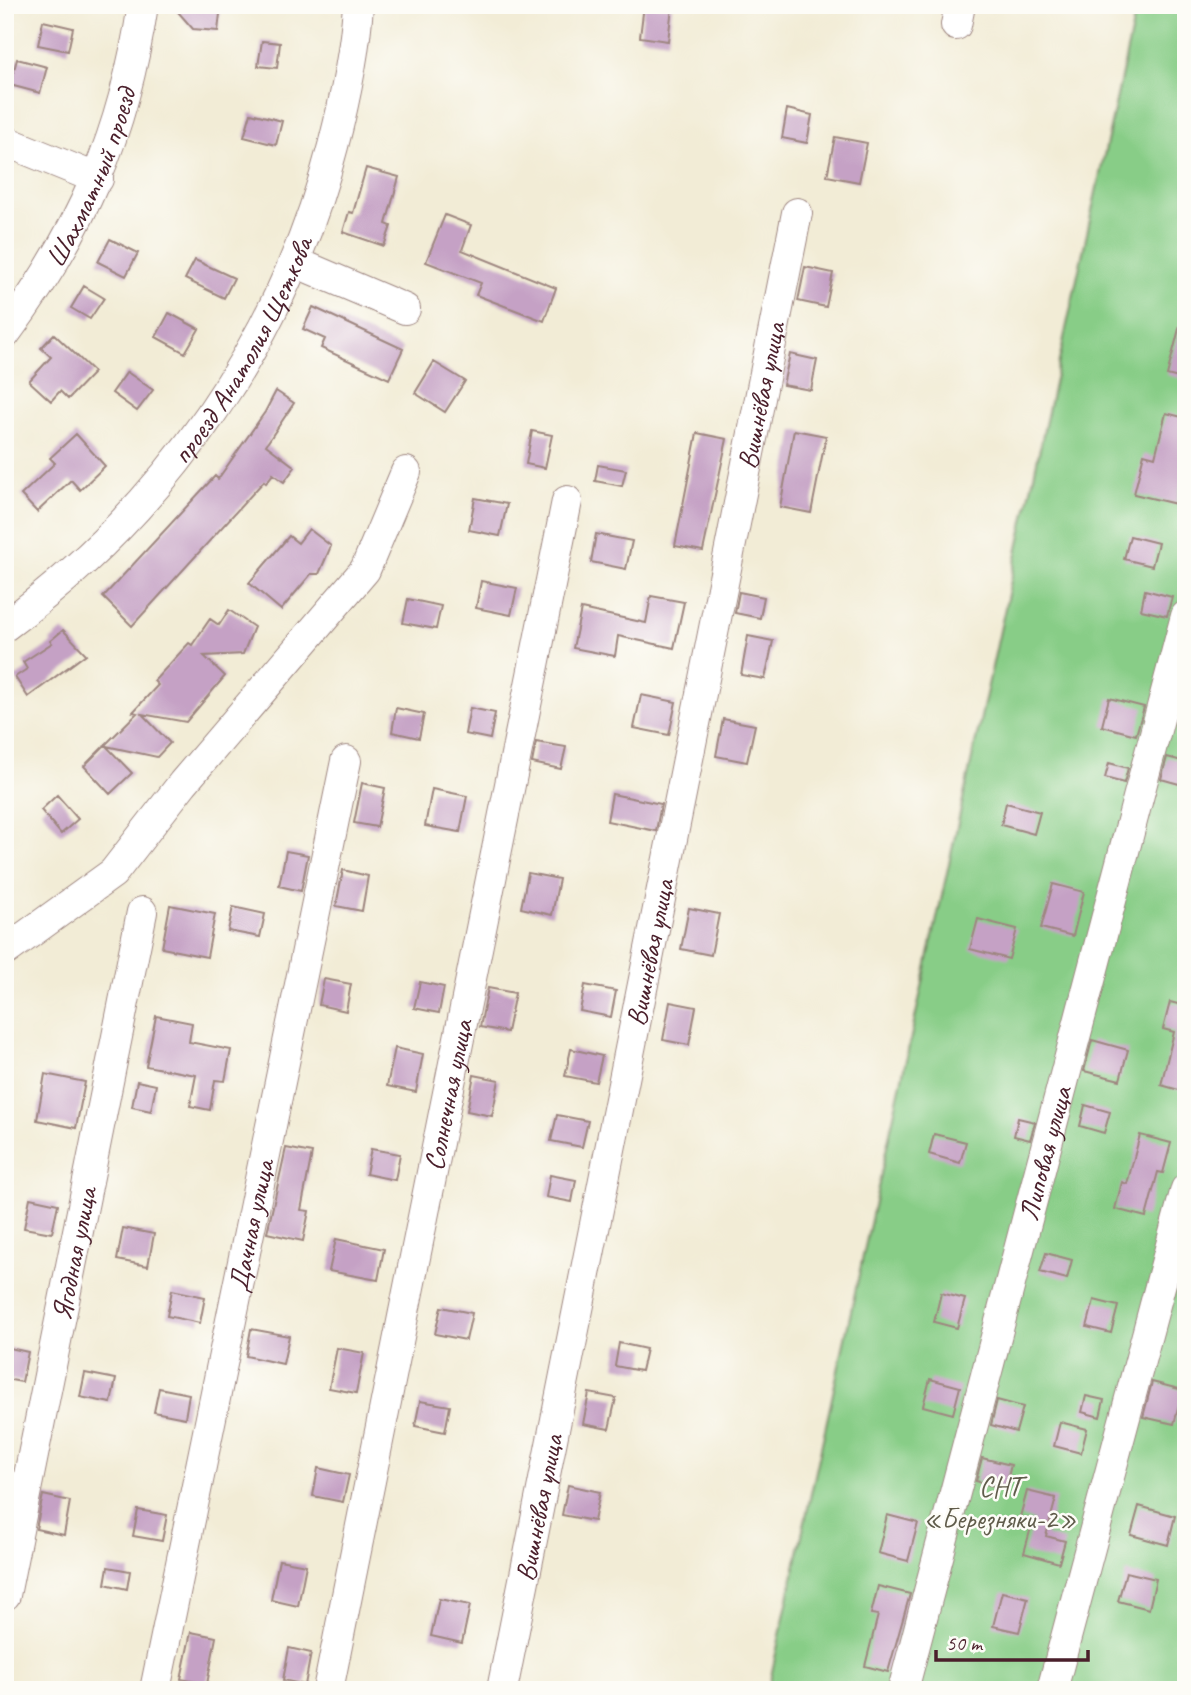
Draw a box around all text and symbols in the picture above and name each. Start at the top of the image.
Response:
street label: Шахматный проезд [37,81,144,273]
street label: проезд Анатолия Щеткова [164,230,321,470]
street label: Вишнёвая улица [729,318,793,472]
street label: Вишнёвая улица [618,875,681,1029]
street label: Солнечная улица [415,1015,480,1173]
street label: Липовая улица [1010,1081,1079,1224]
street label: Дачная улица [220,1154,282,1295]
street label: Ягодная улица [43,1182,104,1323]
street label: Вишнёвая улица [507,1430,570,1584]
park label: СНТ «Березняки-2» [923,1469,1077,1536]
scale bar [936,1618,1088,1662]
text: 50 m [946,1630,984,1656]

